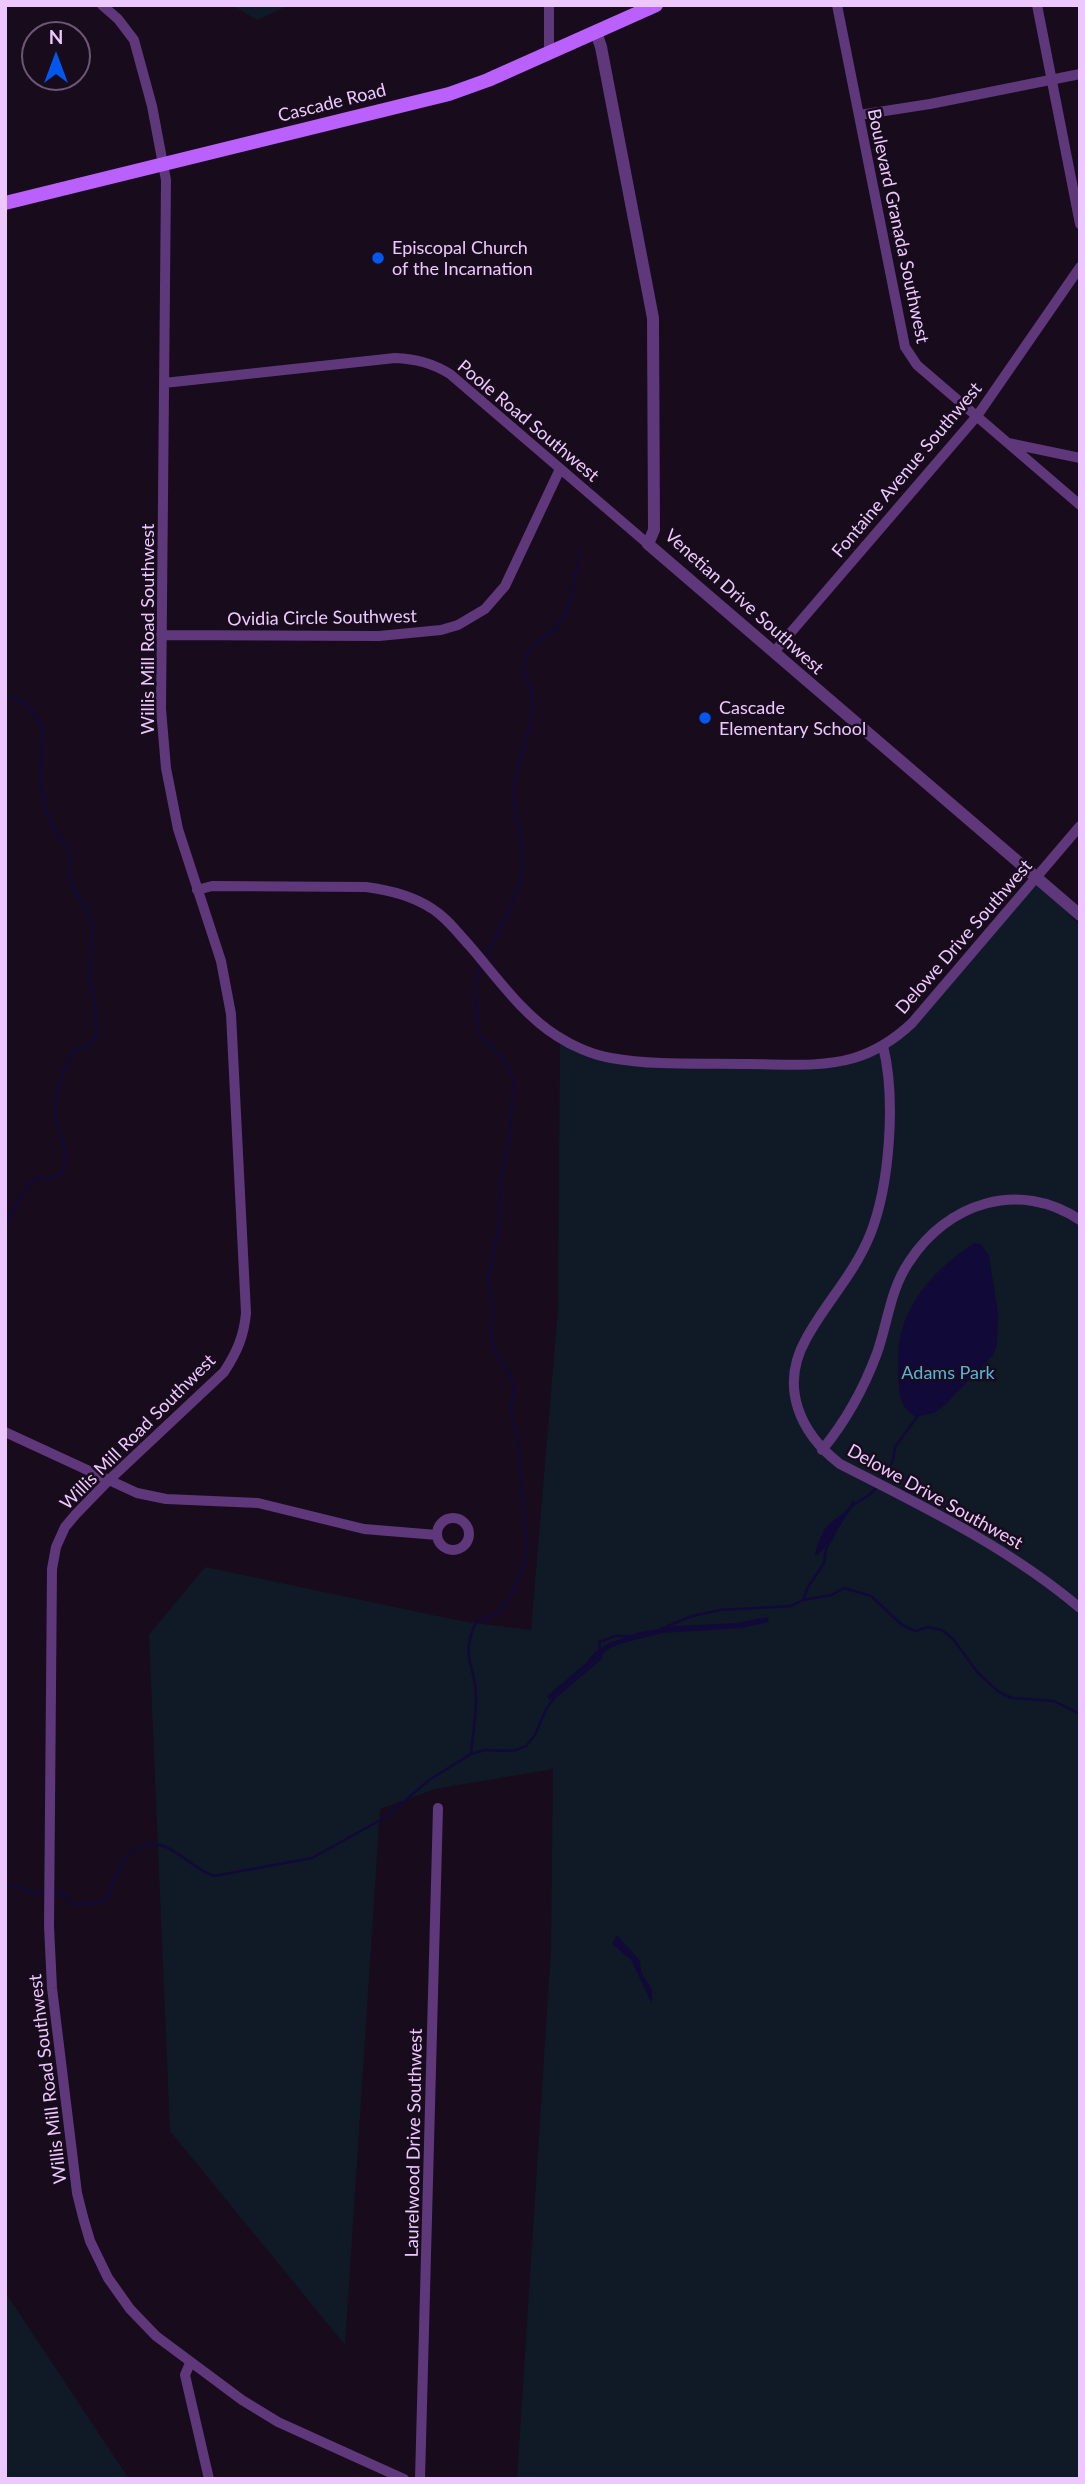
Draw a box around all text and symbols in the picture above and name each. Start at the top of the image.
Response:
north arrow [21,21,91,91]
text: N [49,25,63,48]
street label: Cascade Road [276,79,388,127]
street label: Boulevard Granada Southwest [863,107,933,345]
place label: Episcopal Church of the Incarnation [392,237,533,280]
marker: Episcopal Church of the Incarnation [370,250,386,266]
street label: Poole Road Southwest [453,356,603,486]
street label: Fontaine Avenue Southwest [827,378,987,562]
street label: Willis Mill Road Southwest [137,524,159,734]
street label: Venetian Drive Southwest [660,525,828,679]
street label: Ovidia Circle Southwest [227,606,417,630]
place label: Cascade Elementary School [719,697,866,740]
marker: Cascade Elementary School [697,710,713,726]
street label: Delowe Drive Southwest [891,856,1037,1018]
street label: Willis Mill Road Southwest [56,1350,220,1514]
park label: Adams Park [901,1362,995,1384]
street label: Delowe Drive Southwest [844,1440,1026,1554]
street label: Willis Mill Road Southwest [24,1973,72,2185]
street label: Laurelwood Drive Southwest [401,2028,427,2258]

